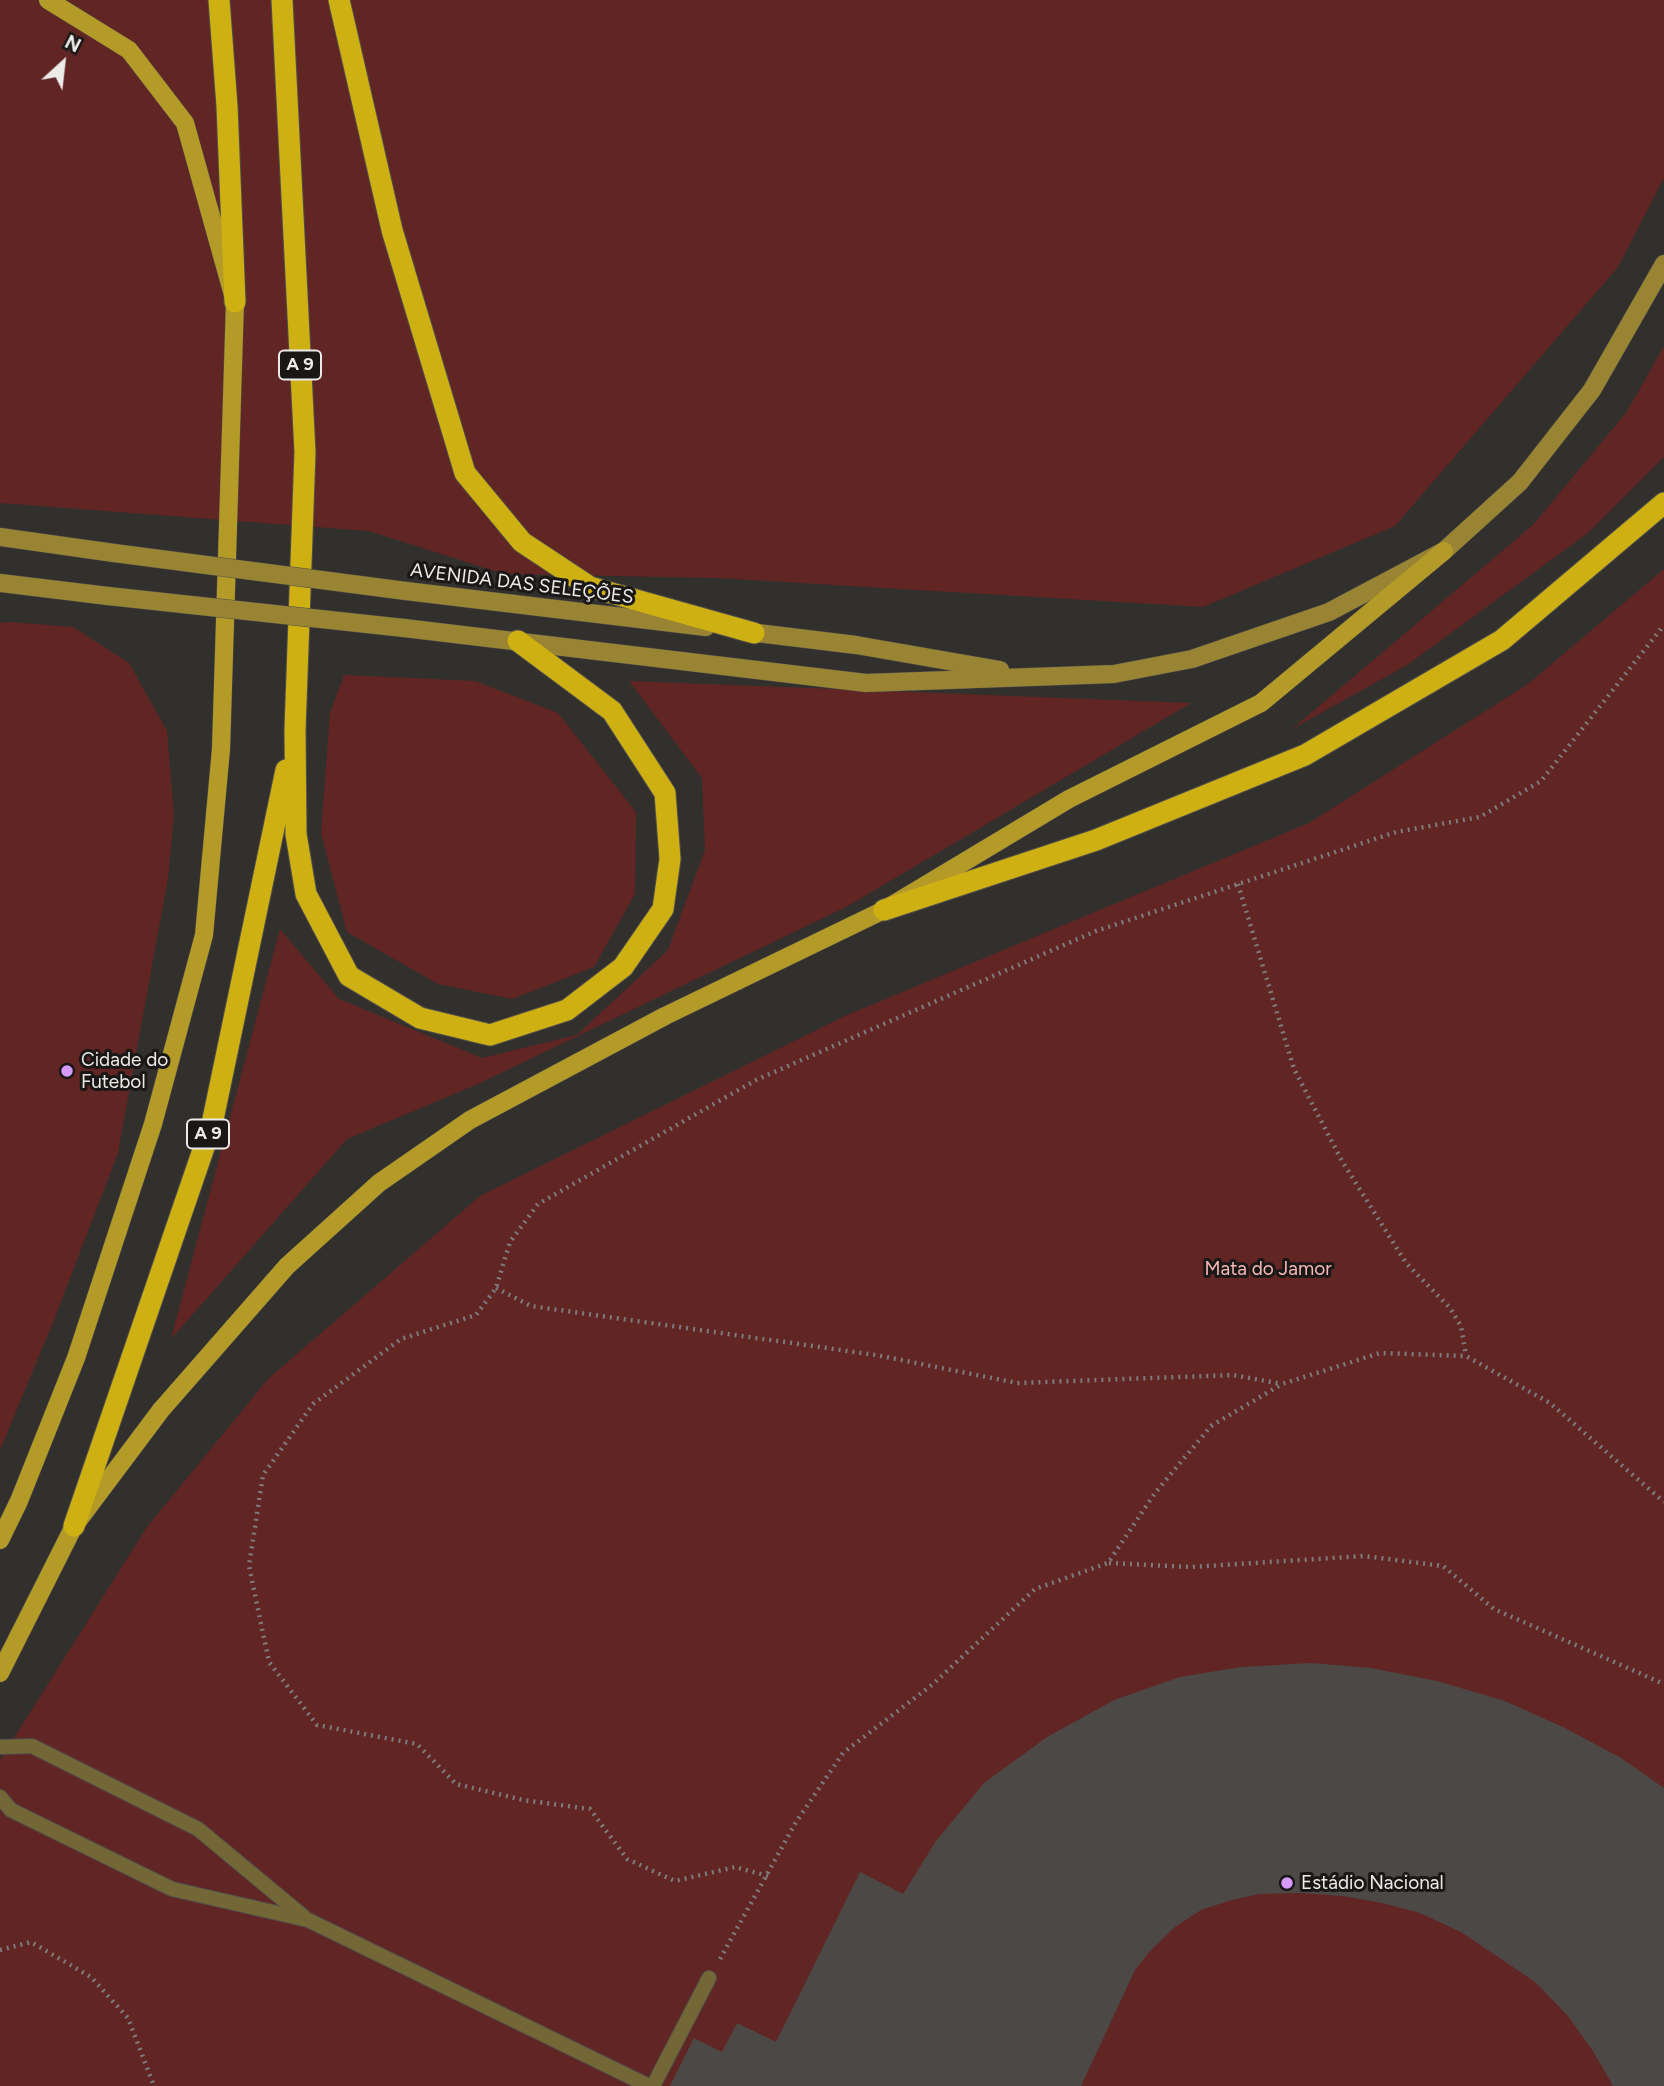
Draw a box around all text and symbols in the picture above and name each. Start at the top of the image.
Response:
north arrow [28,28,98,98]
text: N [61,30,85,57]
road number: A 9 [279,351,321,380]
street label: AVENIDA DAS SELEÇÕES [409,559,635,609]
place label: Cidade do Futebol [81,1049,168,1093]
marker: Cidade do Futebol [59,1063,75,1079]
road number: A 9 [187,1120,229,1148]
park label: Mata do Jamor [1204,1258,1332,1280]
place label: Estádio Nacional [1301,1872,1444,1894]
marker: Estádio Nacional [1279,1875,1295,1891]

